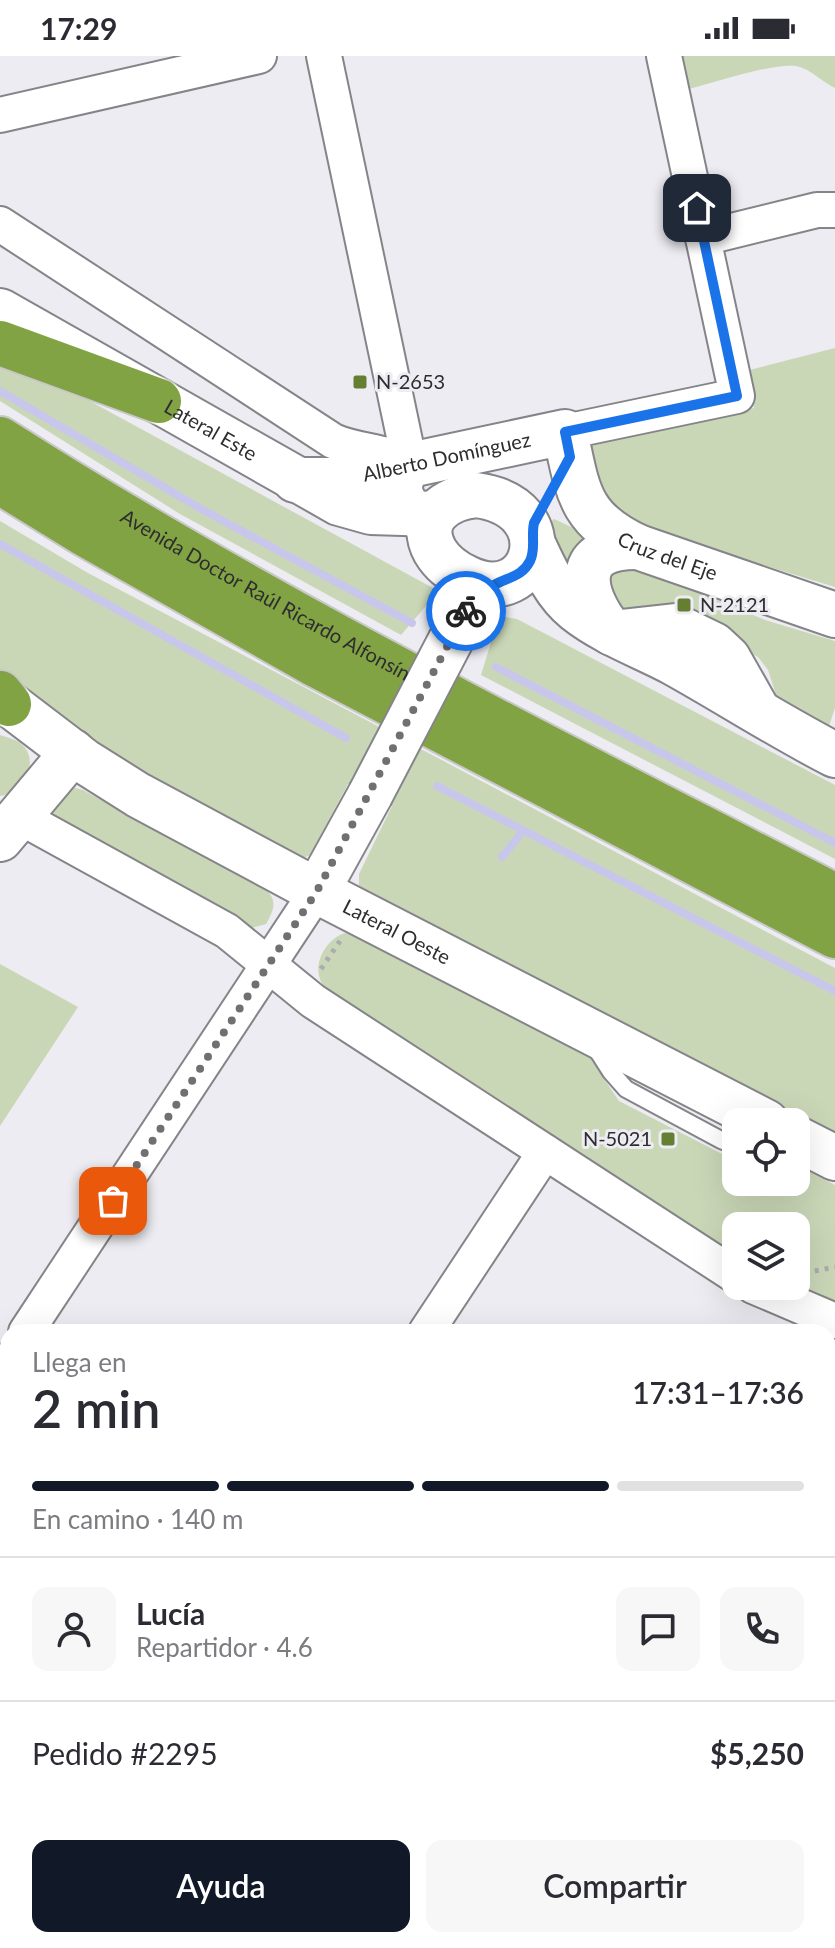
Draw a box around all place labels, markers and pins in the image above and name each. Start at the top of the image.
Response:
pin [663,174,731,242]
place label: N-2653 [376,369,445,393]
marker: N-2653 [351,373,369,391]
place label: N-2121 [700,592,769,616]
marker: N-2121 [675,596,693,614]
place label: N-5021 [583,1126,652,1150]
marker: N-5021 [659,1130,677,1148]
pin [79,1167,147,1235]

